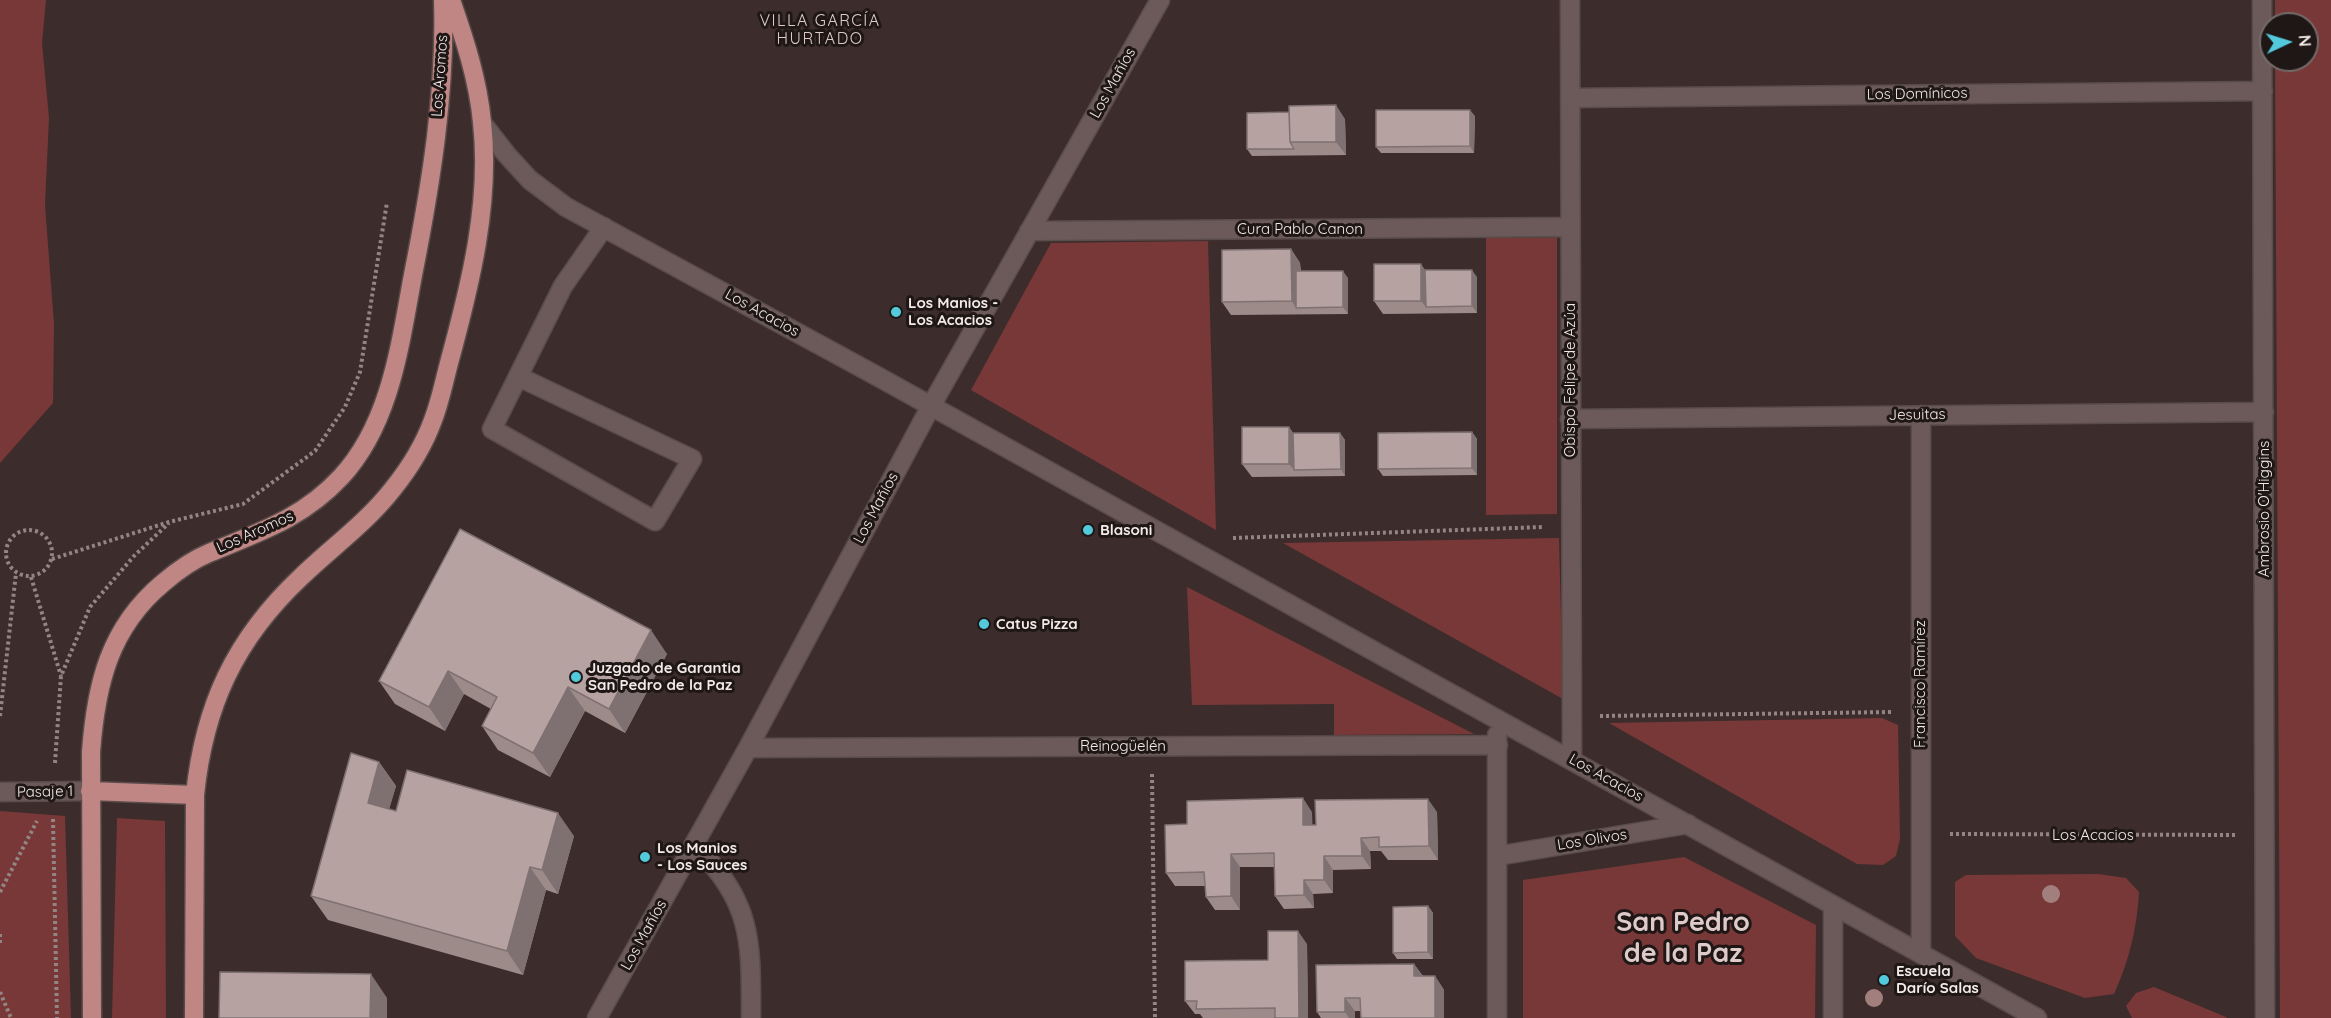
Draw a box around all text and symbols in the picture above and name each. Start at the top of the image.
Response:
district label: VILLA GARCÍA HURTADO [759,11,881,49]
north arrow [2259,12,2319,72]
street label: Los Aromos [428,34,452,118]
text: N [2295,34,2315,47]
street label: Los Mañíos [1086,45,1140,121]
street label: Los Domínicos [1866,84,1968,104]
street label: Cura Pablo Canon [1237,220,1363,238]
street label: Los Acacios [722,285,802,341]
place label: Los Manios - Los Acacios [908,294,998,329]
street label: Obispo Felipe de Azúa [1561,303,1579,457]
marker: Los Manios - Los Acacios [889,305,903,319]
street label: Jesuitas [1888,406,1946,424]
street label: Ambrosio O'Higgins [2255,441,2273,577]
street label: Los Mañíos [850,469,902,547]
street label: Los Aromos [214,507,296,557]
place label: Blasoni [1100,521,1152,539]
marker: Blasoni [1081,523,1095,537]
place label: Catus Pizza [996,615,1078,633]
marker: Catus Pizza [977,617,991,631]
street label: Francisco Ramírez [1911,620,1929,748]
place label: Juzgado de Garantia San Pedro de la Paz [588,659,741,694]
marker: Juzgado de Garantia San Pedro de la Paz [569,670,583,684]
street label: Reinogüelén [1080,737,1166,755]
street label: Los Acacios [1566,750,1646,806]
street label: Pasaje 1 [17,783,73,801]
street label: Los Olivos [1556,826,1628,854]
street label: Los Acacios [2052,826,2134,844]
place label: Los Manios - Los Sauces [657,839,747,874]
marker: Los Manios - Los Sauces [638,850,652,864]
street label: Los Mañíos [617,897,671,973]
district label: San Pedro de la Paz [1616,907,1750,970]
place label: Escuela Darío Salas [1896,962,1979,997]
marker: Escuela Darío Salas [1877,973,1891,987]

